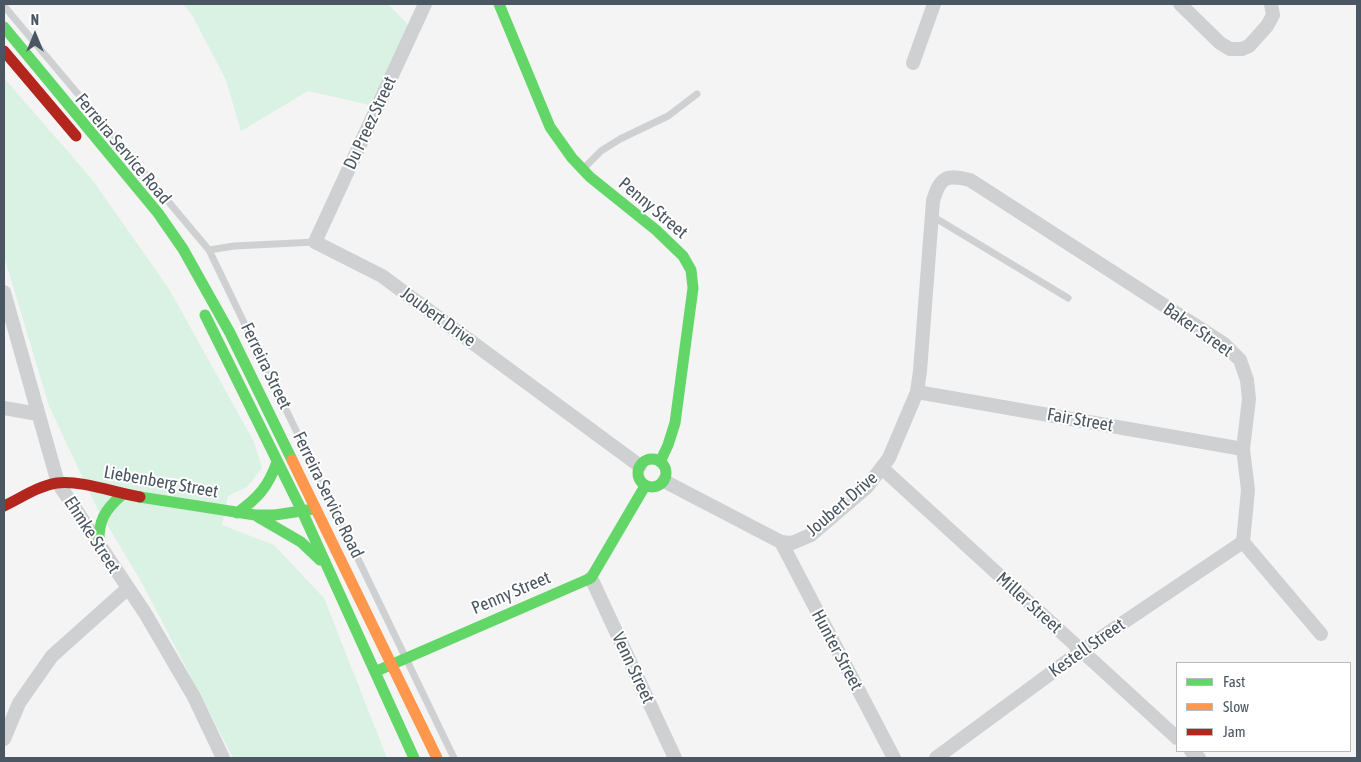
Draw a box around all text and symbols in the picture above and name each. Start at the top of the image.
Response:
north arrow [10,10,60,60]
text: N [31,12,39,28]
street label: Du Preez Street [339,73,401,173]
street label: Ferreira Service Road [70,89,176,209]
street label: Penny Street [614,173,692,243]
street label: Joubert Drive [396,283,480,351]
street label: Baker Street [1159,298,1237,362]
street label: Ferreira Street [236,319,296,413]
street label: Fair Street [1045,404,1115,436]
street label: Ferreira Service Road [288,428,368,562]
street label: Liebenberg Street [102,461,220,503]
street label: Joubert Drive [802,467,882,541]
street label: Ehmke Street [59,493,125,577]
street label: Penny Street [468,567,554,619]
street label: Miller Street [992,568,1066,638]
street label: Hunter Street [807,606,867,694]
street label: Kestell Street [1045,614,1129,682]
street label: Venn Street [607,629,659,707]
legend [1176,662,1351,752]
text: Fast [1223,673,1245,690]
text: Slow [1223,698,1249,715]
text: Jam [1223,723,1246,740]

